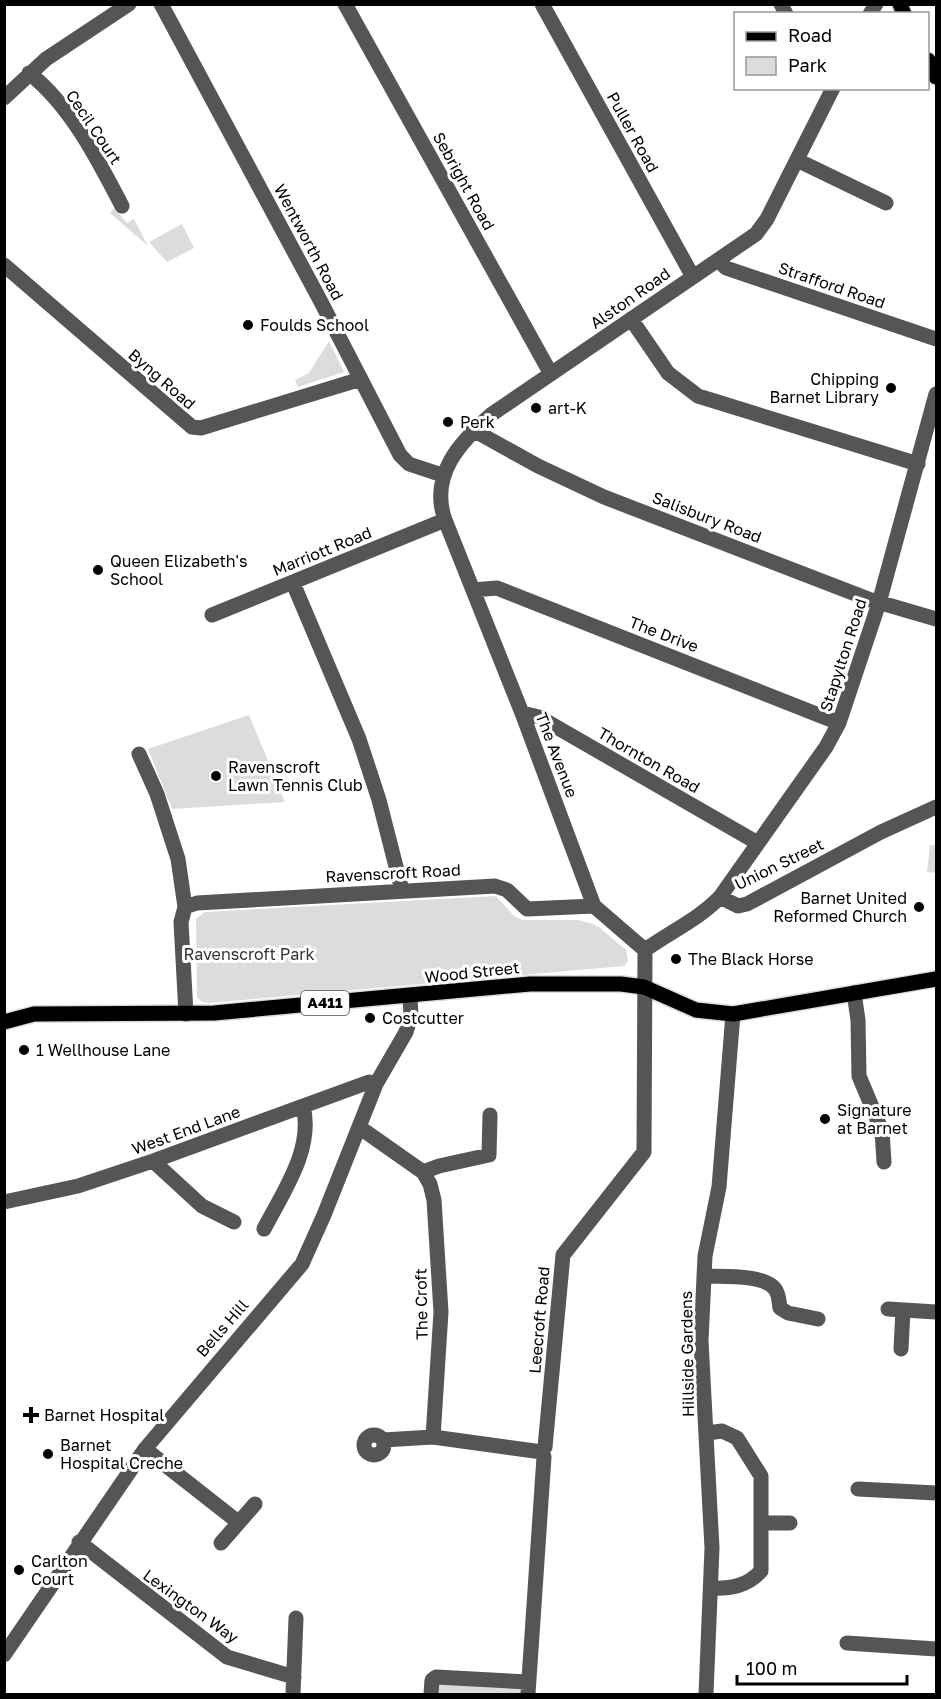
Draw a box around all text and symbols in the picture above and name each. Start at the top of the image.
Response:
legend [734,12,929,90]
text: Road [788,24,832,46]
text: Park [788,54,827,76]
street label: Cecil Court [62,86,126,168]
street label: Puller Road [603,88,663,176]
street label: Sebright Road [429,128,499,234]
street label: Wentworth Road [270,181,348,303]
street label: Strafford Road [776,257,888,313]
street label: Alston Road [586,263,674,333]
place label: Foulds School [260,315,369,335]
marker: Foulds School [241,318,255,332]
street label: Byng Road [124,344,200,414]
place label: Chipping Barnet Library [769,369,879,407]
marker: Chipping Barnet Library [884,381,898,395]
place label: art-K [548,398,587,418]
marker: art-K [529,401,543,415]
place label: Perk [460,412,495,432]
marker: Perk [441,415,455,429]
street label: Salisbury Road [649,487,765,547]
street label: Marriott Road [270,522,374,580]
place label: Queen Elizabeth's School [110,551,248,589]
marker: Queen Elizabeth's School [91,563,105,577]
street label: Stapylton Road [815,596,871,714]
street label: The Drive [626,612,702,656]
street label: The Avenue [532,710,582,800]
street label: Thornton Road [594,723,704,797]
place label: Ravenscroft Lawn Tennis Club [228,757,363,795]
marker: Ravenscroft Lawn Tennis Club [209,769,223,783]
street label: Union Street [731,834,827,894]
street label: Ravenscroft Road [325,859,461,887]
place label: Barnet United Reformed Church [773,888,907,926]
marker: Barnet United Reformed Church [912,900,926,914]
park label: Ravenscroft Park [184,944,314,964]
place label: The Black Horse [688,949,813,969]
marker: The Black Horse [669,952,683,966]
street label: Wood Street [424,957,520,987]
road number: A411 [301,991,349,1015]
place label: Costcutter [382,1008,464,1028]
marker: Costcutter [363,1011,377,1025]
place label: 1 Wellhouse Lane [36,1040,170,1060]
marker: 1 Wellhouse Lane [17,1043,31,1057]
place label: Signature at Barnet [837,1100,912,1138]
street label: West End Lane [129,1101,243,1159]
marker: Signature at Barnet [818,1112,832,1126]
street label: Leecroft Road [524,1266,554,1374]
street label: The Croft [410,1268,432,1340]
street label: Hillside Gardens [676,1291,698,1417]
street label: Bells Hill [192,1295,252,1361]
place label: Barnet Hospital [44,1405,164,1425]
marker: Barnet Hospital [22,1406,40,1424]
place label: Barnet Hospital Creche [60,1435,183,1473]
marker: Barnet Hospital Creche [41,1447,55,1461]
place label: Carlton Court [31,1551,88,1589]
marker: Carlton Court [12,1563,26,1577]
street label: Lexington Way [139,1565,243,1647]
scale bar [737,1648,906,1686]
text: 100 m [746,1657,797,1679]

